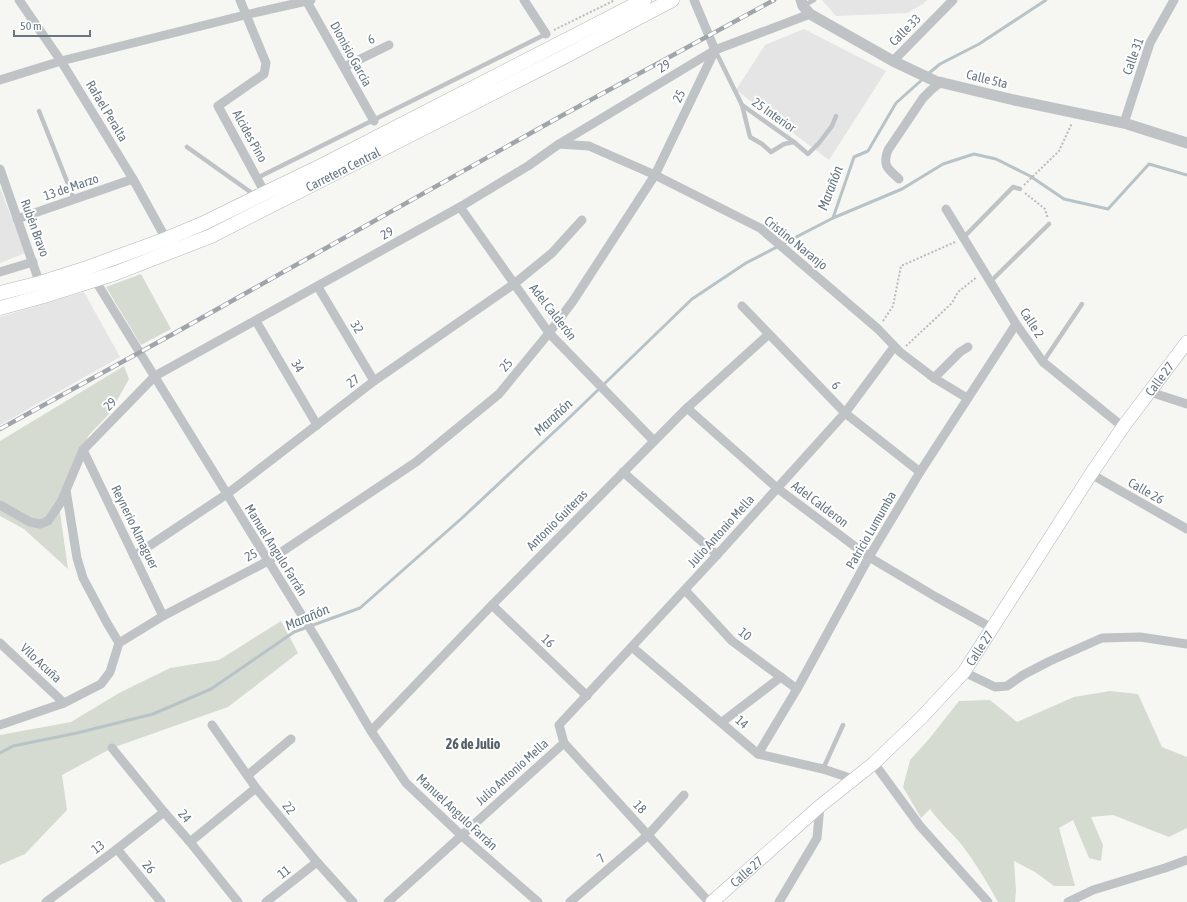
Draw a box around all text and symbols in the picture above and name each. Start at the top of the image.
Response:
street label: Calle 33 [886,11,924,49]
scale bar [14,12,90,38]
text: 50 m [20,19,42,33]
street label: Dionisio García [327,19,375,89]
street label: 6 [365,31,377,47]
street label: Calle 31 [1119,35,1147,77]
street label: 29 [655,56,673,76]
street label: Calle 5ta [965,67,1009,91]
street label: Rafael Peralta [83,78,131,144]
street label: 25 [670,87,688,105]
street label: 25 Interior [749,95,799,136]
street label: Alcides Pino [230,107,270,165]
street label: Carretera Central [303,144,383,194]
water label: Marañón [814,163,846,212]
street label: 13 de Marzo [42,171,100,203]
street label: Rubén Bravo [18,197,52,259]
street label: Cristino Naranjo [761,213,831,273]
street label: 29 [378,223,396,243]
street label: Adel Calderón [526,281,580,343]
street label: Calle 2 [1017,305,1047,341]
street label: 32 [347,318,367,336]
street label: 25 [496,355,516,375]
street label: 34 [288,357,308,375]
street label: Calle 27 [1142,359,1177,399]
street label: 27 [344,371,362,391]
street label: 6 [828,378,844,392]
street label: 29 [100,394,120,414]
water label: Marañón [531,395,576,439]
street label: Calle 26 [1126,475,1166,507]
street label: Adel Calderon [789,478,851,530]
street label: Reynerio Almaguer [108,483,162,571]
street label: Antonio Guiteras [524,486,591,553]
street label: Patricio Lumumba [843,489,899,571]
street label: Julio Antonio Mella [685,492,757,570]
street label: Manuel Angulo Farrán [242,501,310,599]
street label: 25 [242,546,260,564]
water label: Marañón [283,601,332,633]
street label: 10 [736,624,754,644]
street label: Calle 27 [963,628,996,668]
street label: 16 [538,631,558,651]
street label: Vilo Acuña [17,640,65,686]
street label: 14 [732,712,752,732]
district label: 26 de Julio [446,736,501,752]
street label: Julio Antonio Mella [473,736,551,808]
street label: Manuel Angulo Farrán [413,771,501,853]
street label: 18 [630,797,650,817]
street label: 22 [279,799,299,817]
street label: 24 [175,806,195,826]
street label: 13 [89,837,107,857]
street label: 7 [594,850,608,866]
street label: Calle 27 [727,853,766,890]
street label: 26 [139,857,159,877]
street label: 11 [275,862,293,882]

